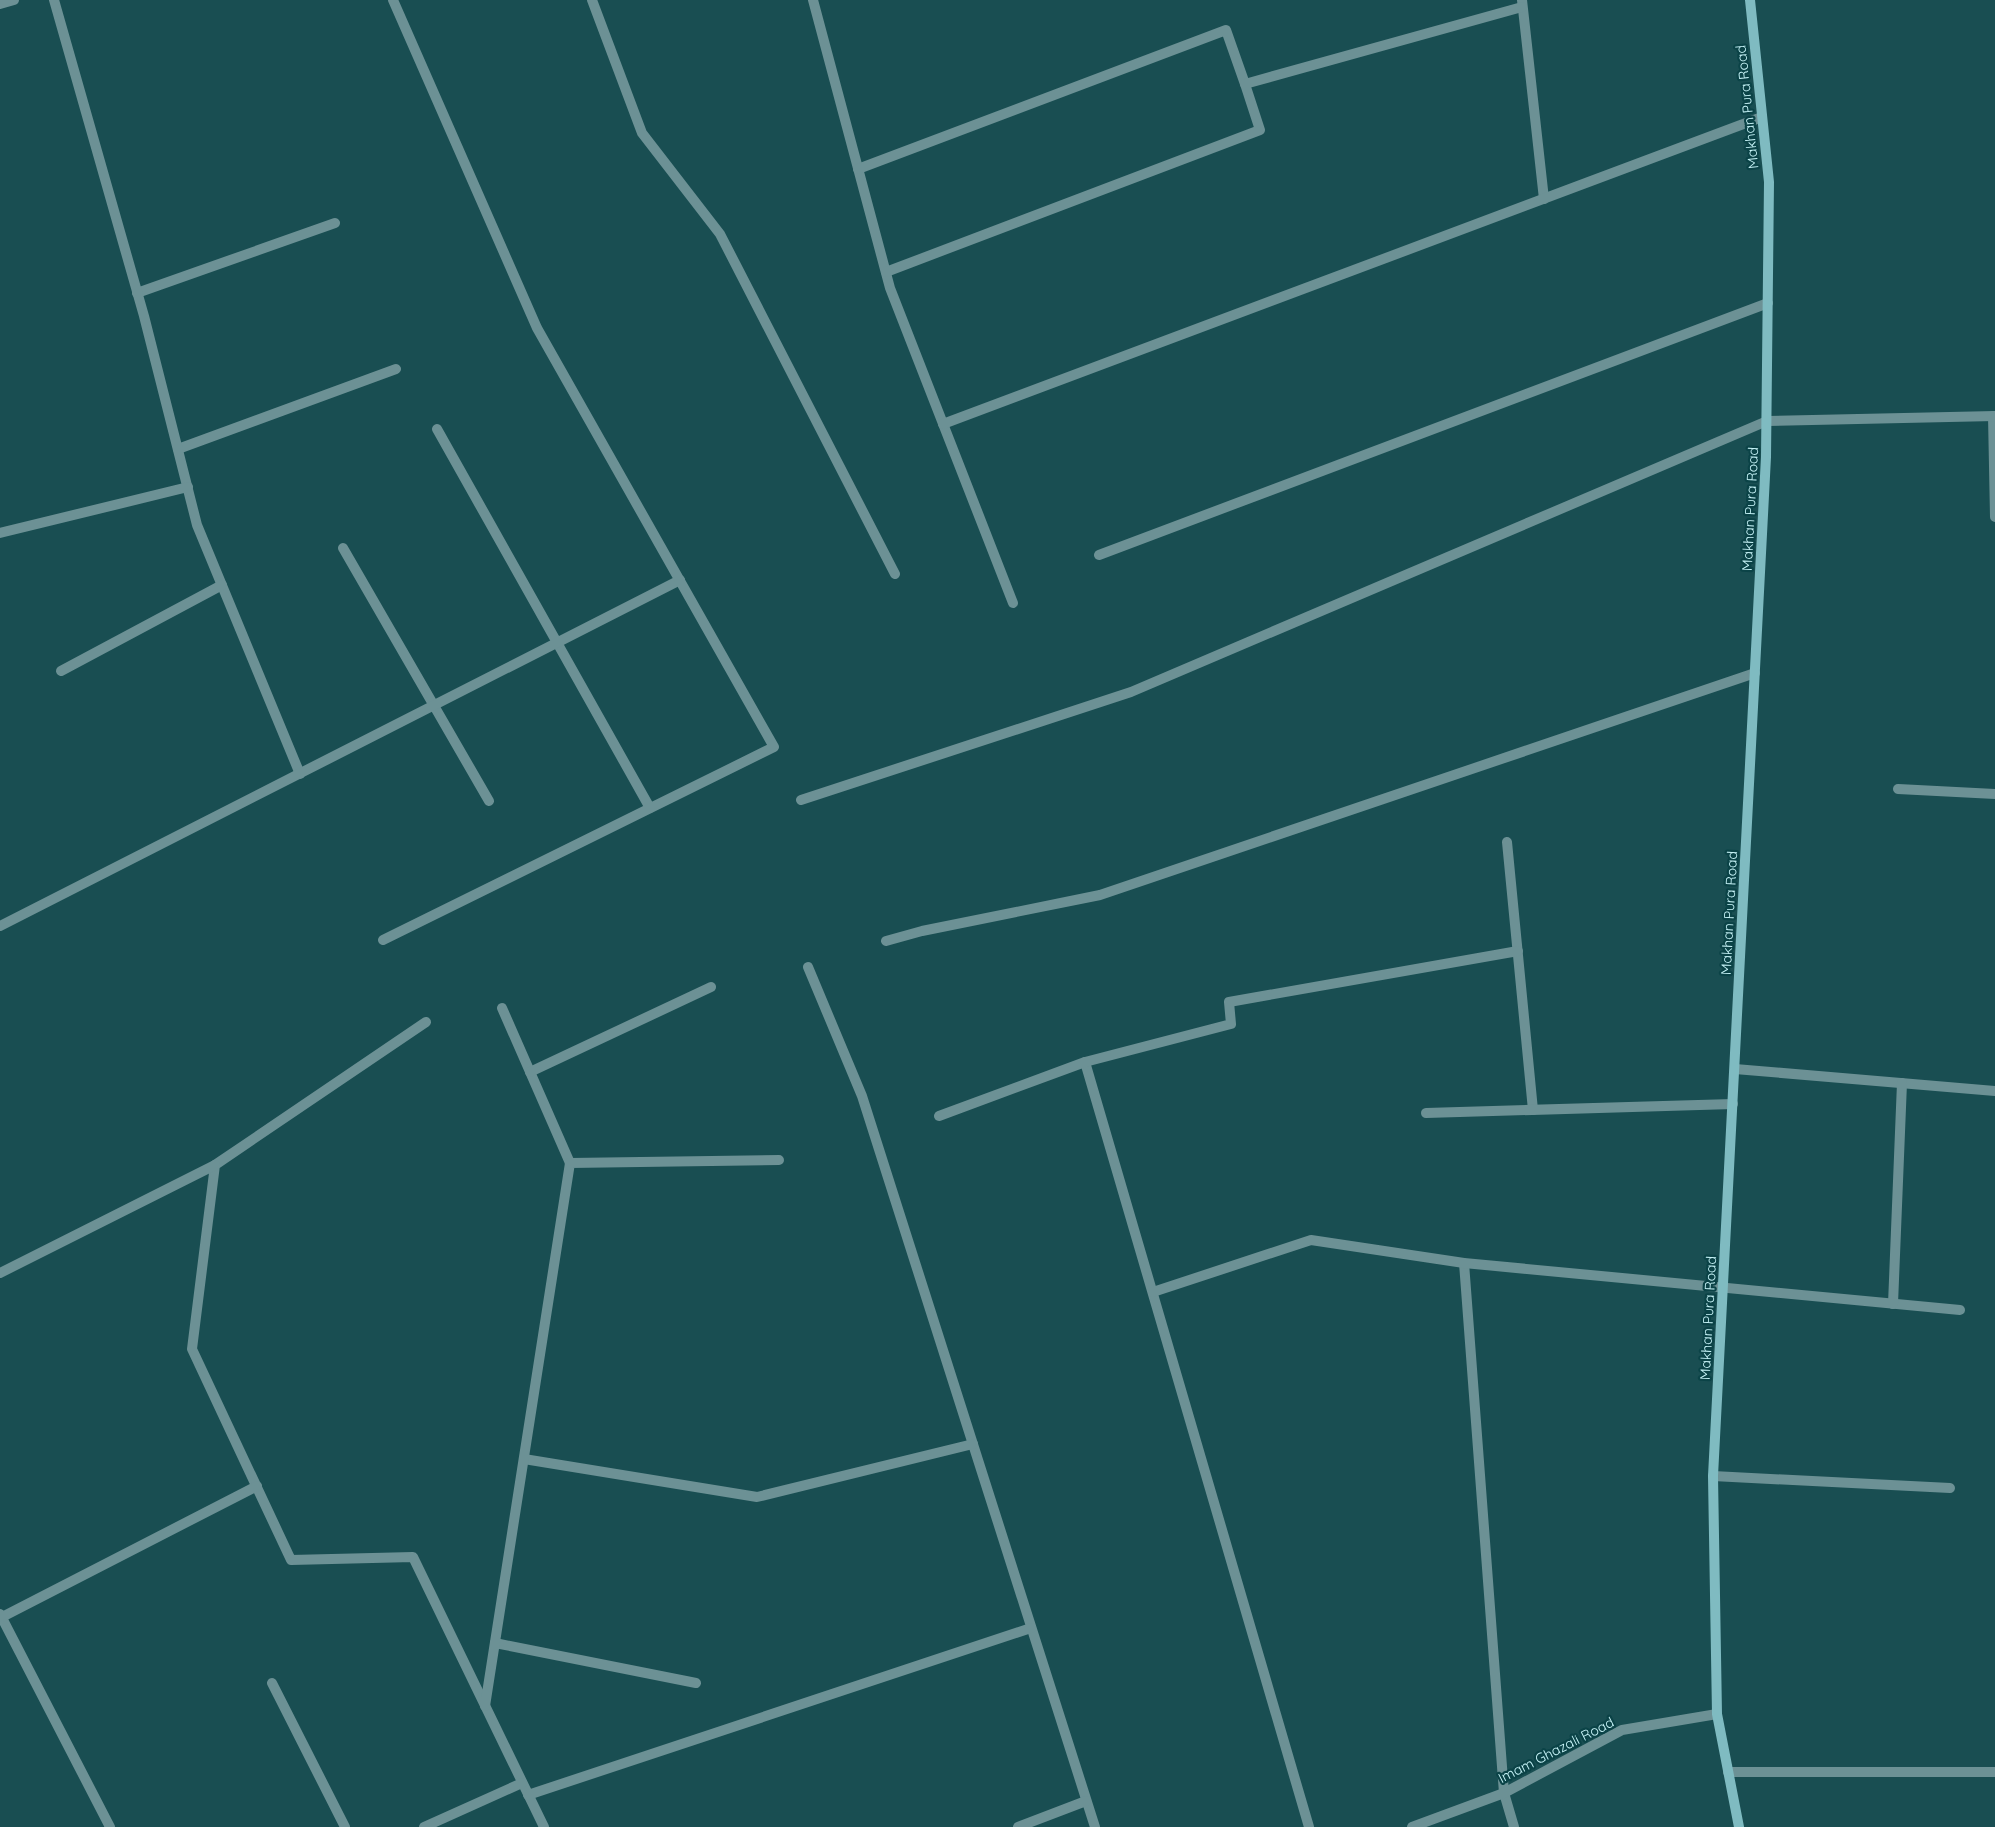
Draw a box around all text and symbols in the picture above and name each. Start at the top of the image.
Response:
street label: Makhan Pura Road [1732,44,1762,170]
street label: Makhan Pura Road [1738,446,1762,572]
street label: Makhan Pura Road [1717,850,1741,976]
street label: Makhan Pura Road [1696,1255,1720,1381]
street label: Imam Ghazali Road [1495,1713,1617,1787]

